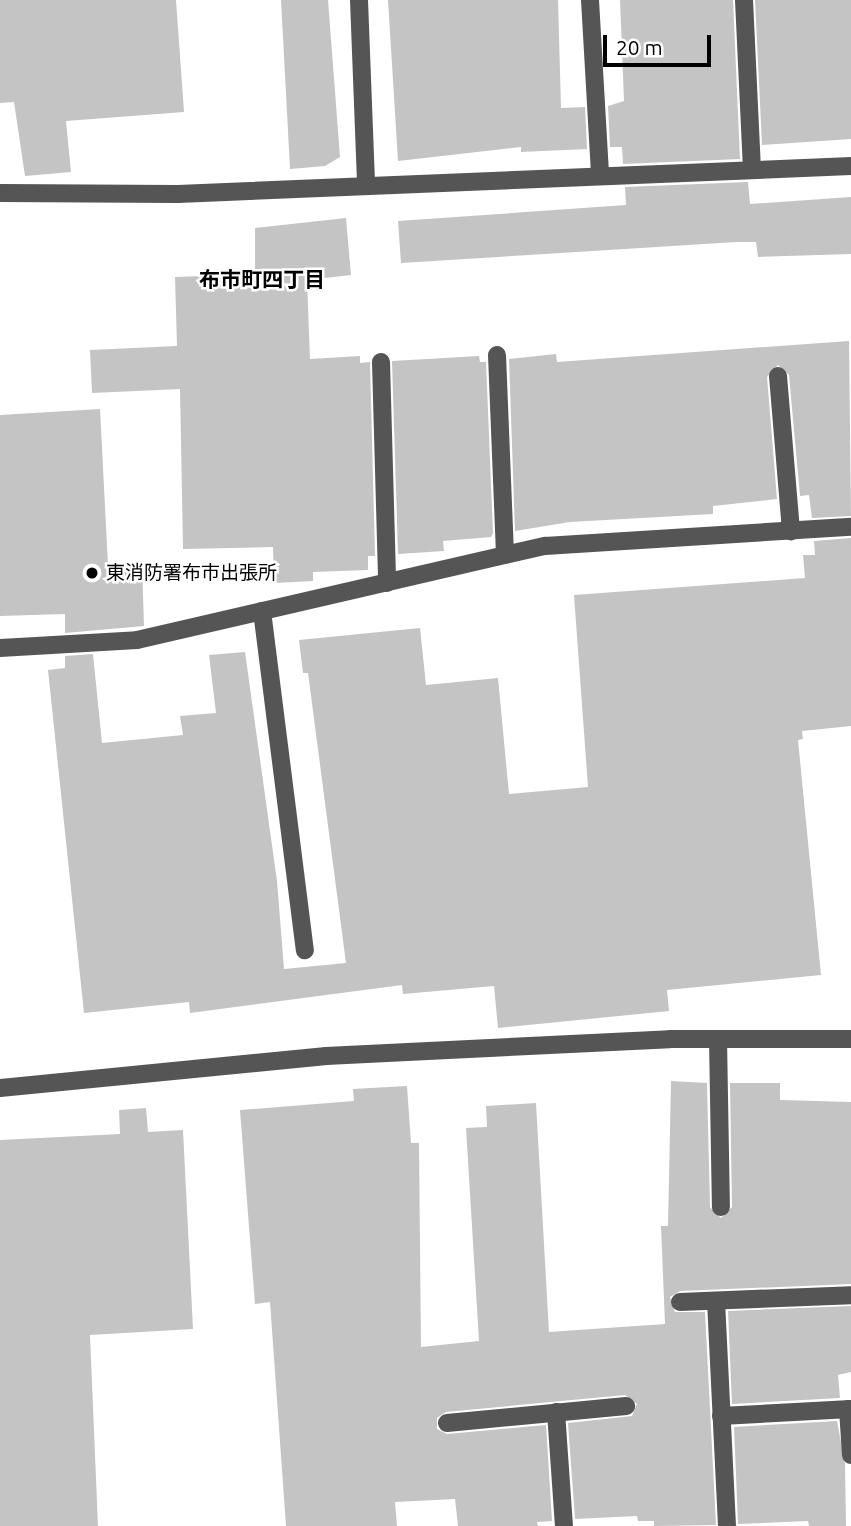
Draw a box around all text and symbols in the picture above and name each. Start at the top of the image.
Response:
scale bar [606,21,714,65]
text: 20 m [616,35,663,59]
district label: 布市町四丁目 [199,266,325,292]
place label: 東消防署布市出張所 [106,562,277,584]
marker: 東消防署布市出張所 [84,565,100,581]

